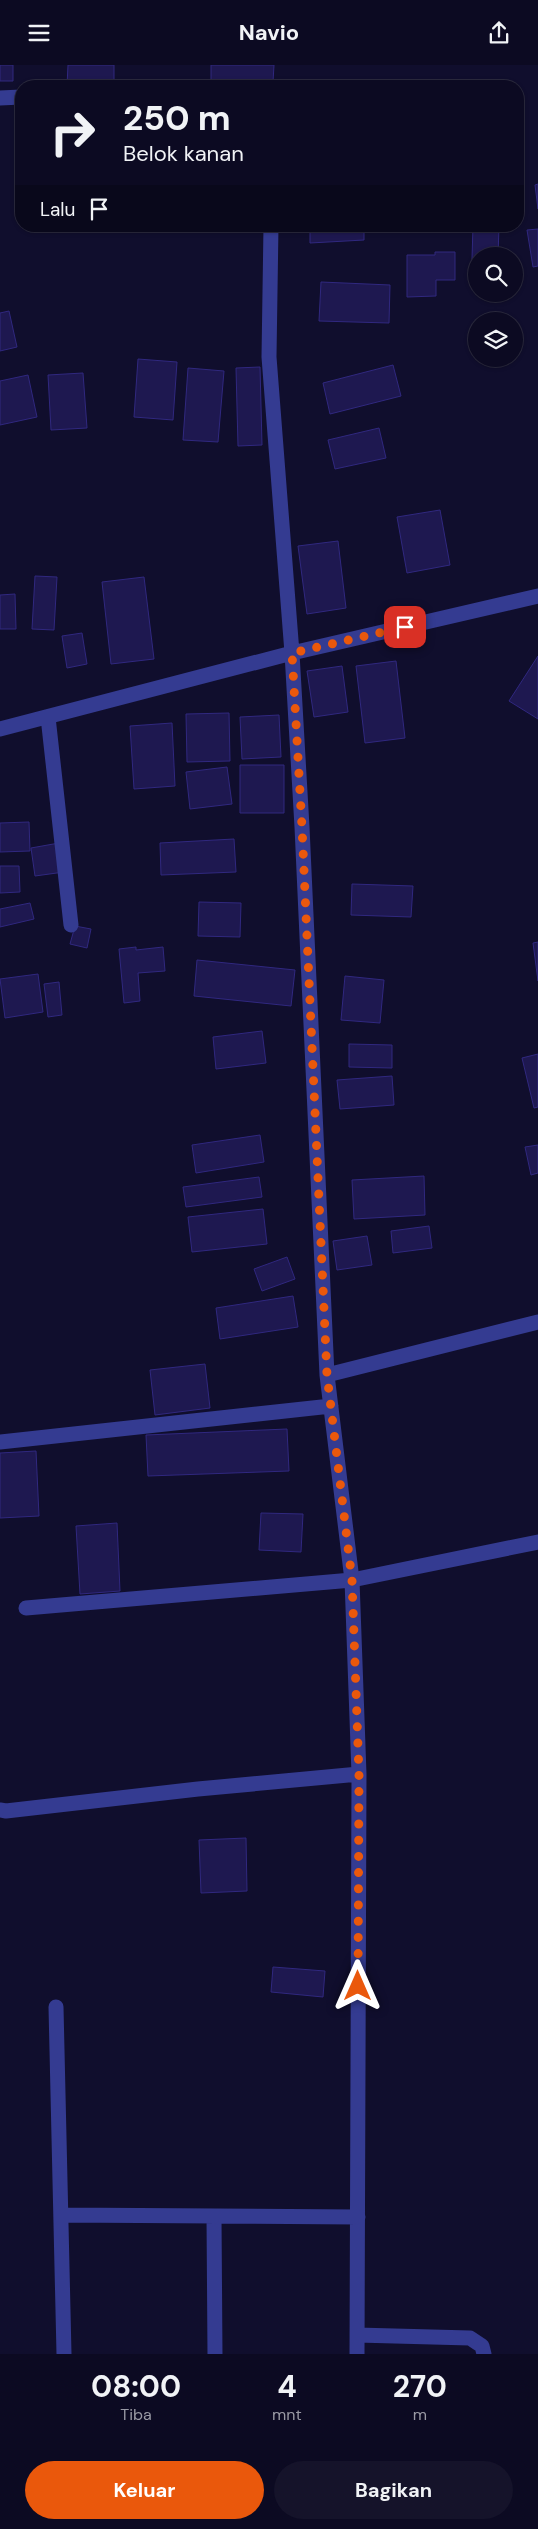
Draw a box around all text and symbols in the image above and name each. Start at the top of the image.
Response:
text: Navio [239,18,299,47]
icon: menu [25,19,53,47]
icon: share [485,19,513,47]
text: 250 m [123,95,231,141]
icon: right [40,100,105,165]
text: Belok kanan [123,139,244,168]
icon: arrive [85,195,113,223]
text: Lalu [40,197,75,222]
map controls [468,247,523,367]
button: search [468,247,523,302]
button: layers [468,312,523,367]
pin [384,606,426,648]
icon: arrive [391,613,419,641]
position arrow [331,1959,383,2011]
text: 08:00 [91,2367,181,2406]
text: 4 [277,2367,297,2406]
text: 270 [393,2367,447,2406]
text: Tiba [120,2404,152,2425]
text: mnt [272,2404,302,2425]
text: m [413,2404,427,2425]
button: Keluar [25,2461,264,2519]
button: Bagikan [274,2461,513,2519]

